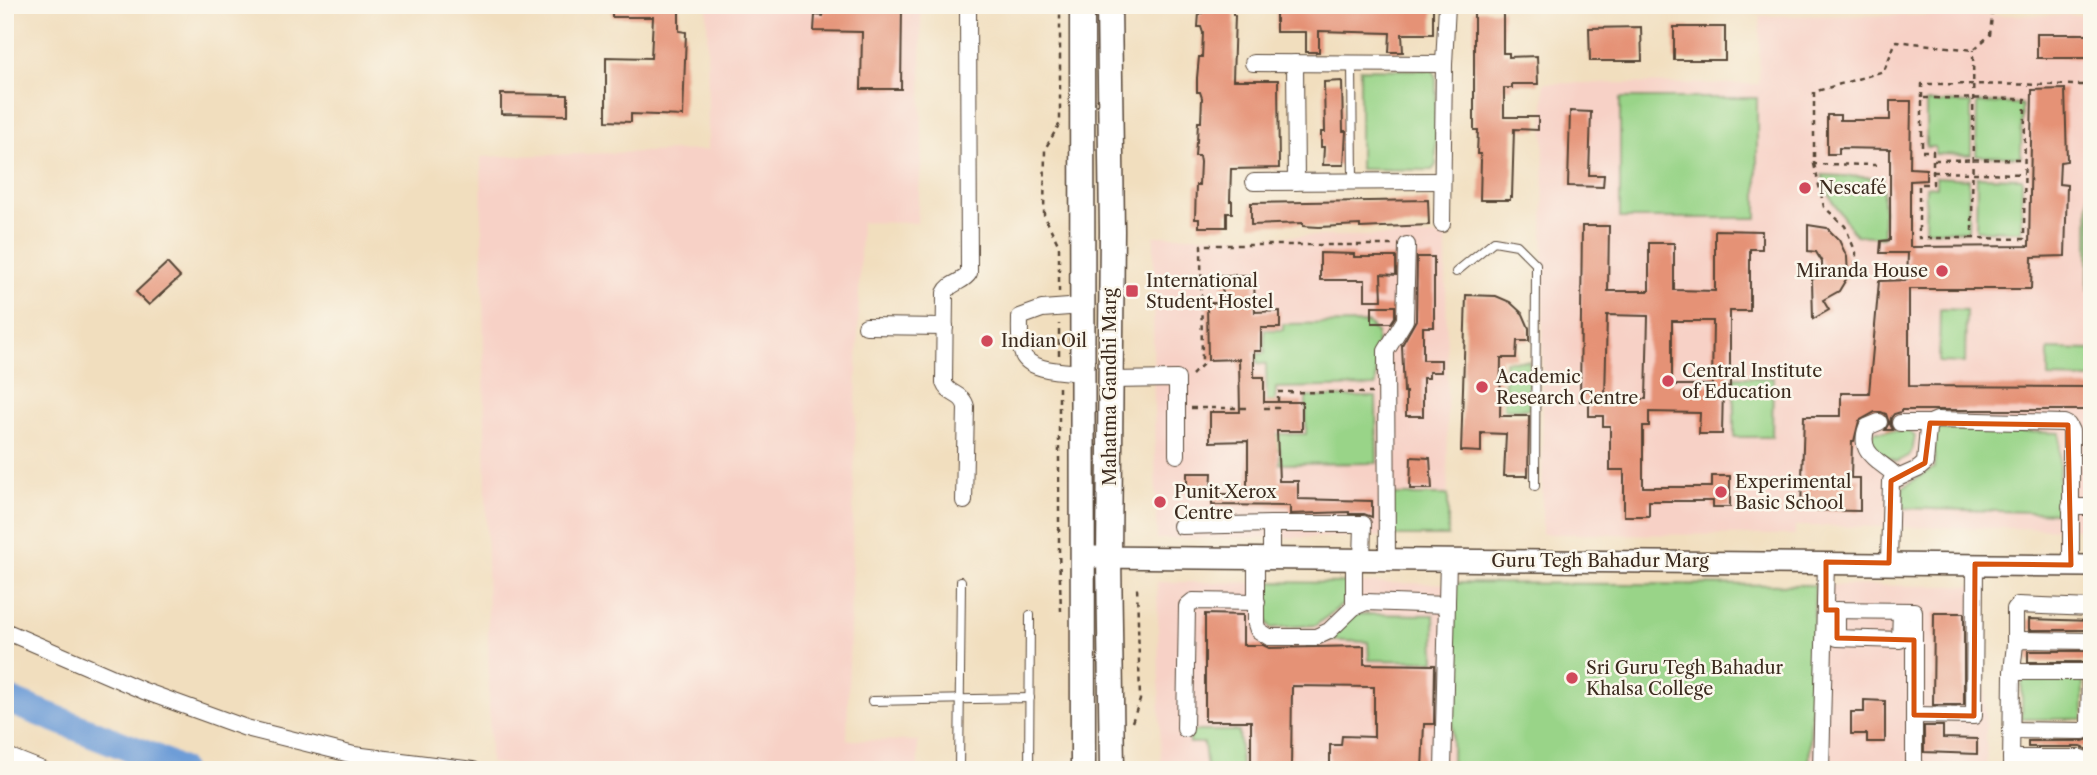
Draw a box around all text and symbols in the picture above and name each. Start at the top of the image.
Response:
place label: Nescafé [1819,177,1887,199]
marker: Nescafé [1797,180,1813,196]
place label: Miranda House [1796,260,1928,282]
marker: Miranda House [1934,263,1950,279]
place label: International Student Hostel [1146,270,1273,313]
marker: International Student Hostel [1124,283,1140,299]
street label: Mahatma Gandhi Marg [1099,288,1121,486]
place label: Indian Oil [1001,330,1087,352]
marker: Indian Oil [979,333,995,349]
place label: Central Institute of Education [1682,360,1822,403]
place label: Academic Research Centre [1495,366,1638,409]
marker: Central Institute of Education [1660,373,1676,389]
marker: Academic Research Centre [1474,379,1490,395]
place label: Experimental Basic School [1735,471,1851,514]
place label: Punit Xerox Centre [1174,481,1277,524]
marker: Experimental Basic School [1713,484,1729,500]
marker: Punit Xerox Centre [1152,494,1168,510]
street label: Guru Tegh Bahadur Marg [1491,550,1709,572]
place label: Sri Guru Tegh Bahadur Khalsa College [1586,657,1783,700]
marker: Sri Guru Tegh Bahadur Khalsa College [1564,670,1580,686]

